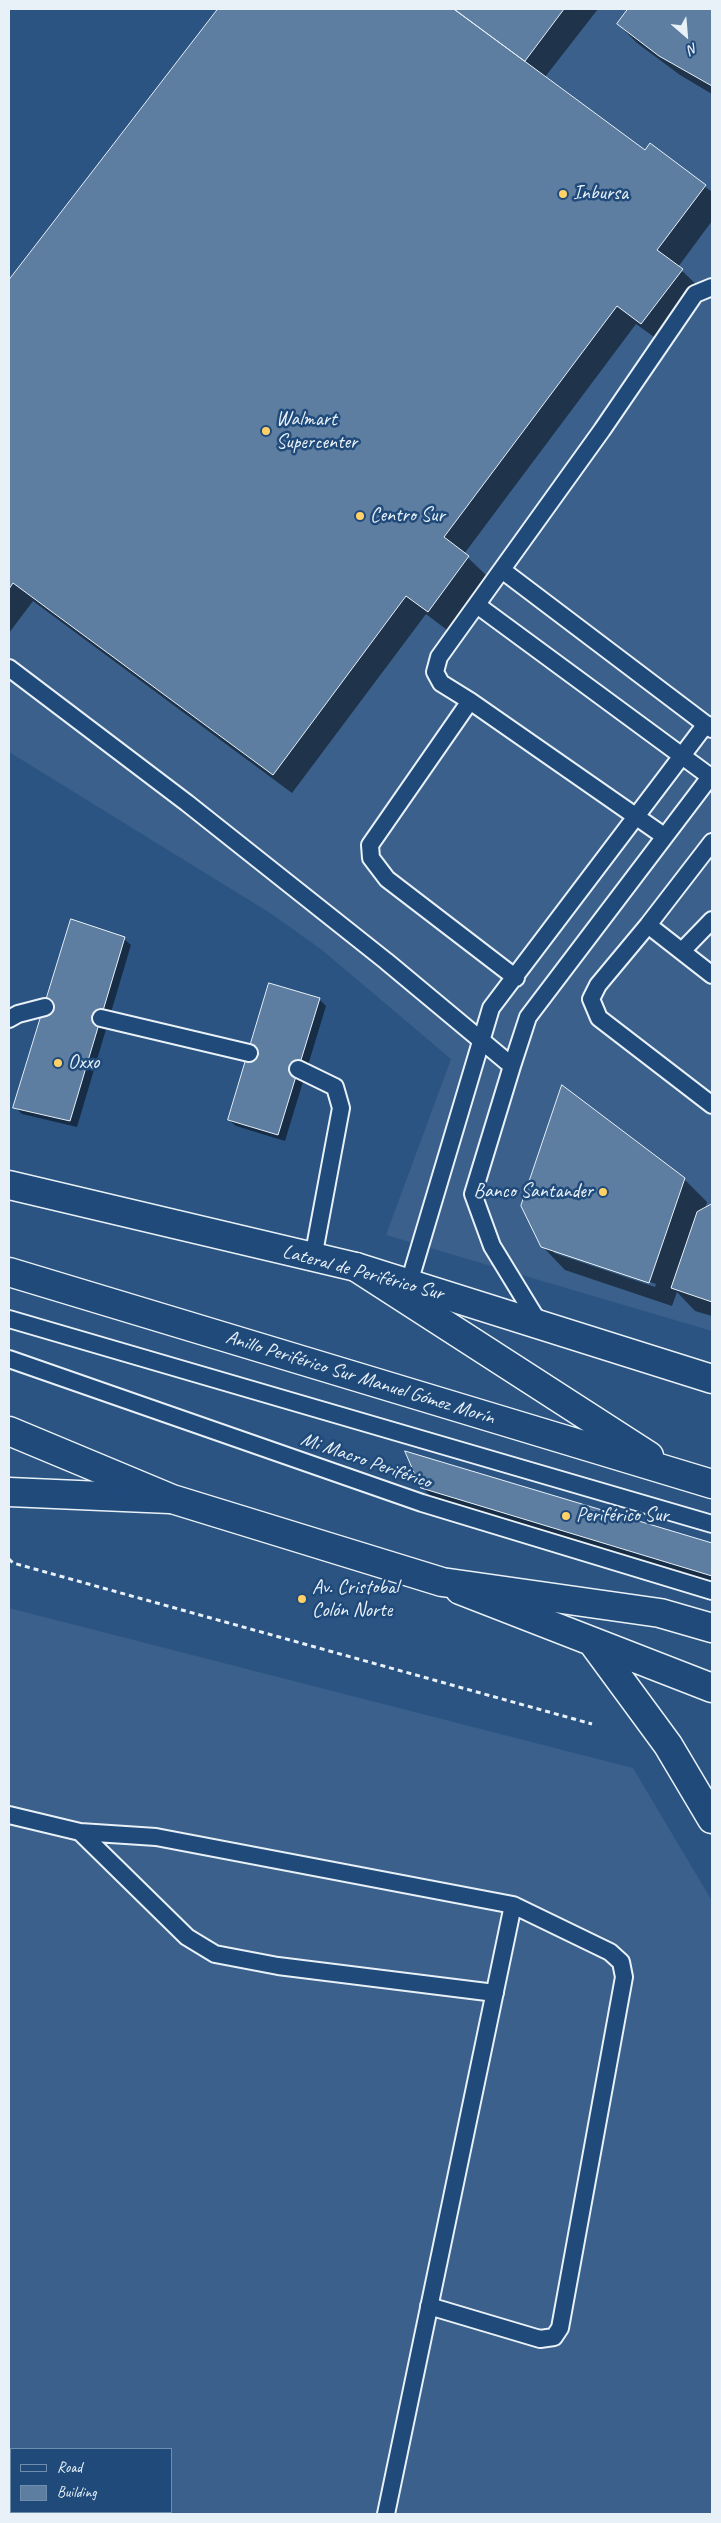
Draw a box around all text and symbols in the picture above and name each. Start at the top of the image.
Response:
north arrow [661,10,711,60]
text: N [685,39,701,58]
place label: Inbursa [573,182,628,206]
marker: Inbursa [557,188,569,200]
place label: Walmart Supercenter [276,408,357,455]
marker: Walmart Supercenter [260,425,272,437]
place label: Centro Sur [370,504,445,528]
marker: Centro Sur [354,510,366,522]
place label: Oxxo [68,1051,99,1075]
marker: Oxxo [52,1057,64,1069]
place label: Banco Santander [473,1180,593,1204]
marker: Banco Santander [597,1186,609,1198]
street label: Lateral de Periférico Sur [280,1240,446,1306]
street label: Anillo Periférico Sur Manuel Gómez Morín [223,1326,497,1430]
street label: Mi Macro Periférico [298,1427,434,1495]
place label: Periférico Sur [576,1504,669,1528]
marker: Periférico Sur [560,1510,572,1522]
place label: Av. Cristobal Colón Norte [312,1576,399,1623]
marker: Av. Cristobal Colón Norte [296,1593,308,1605]
legend [10,2448,172,2513]
text: Road [57,2458,82,2477]
text: Building [57,2483,96,2502]

